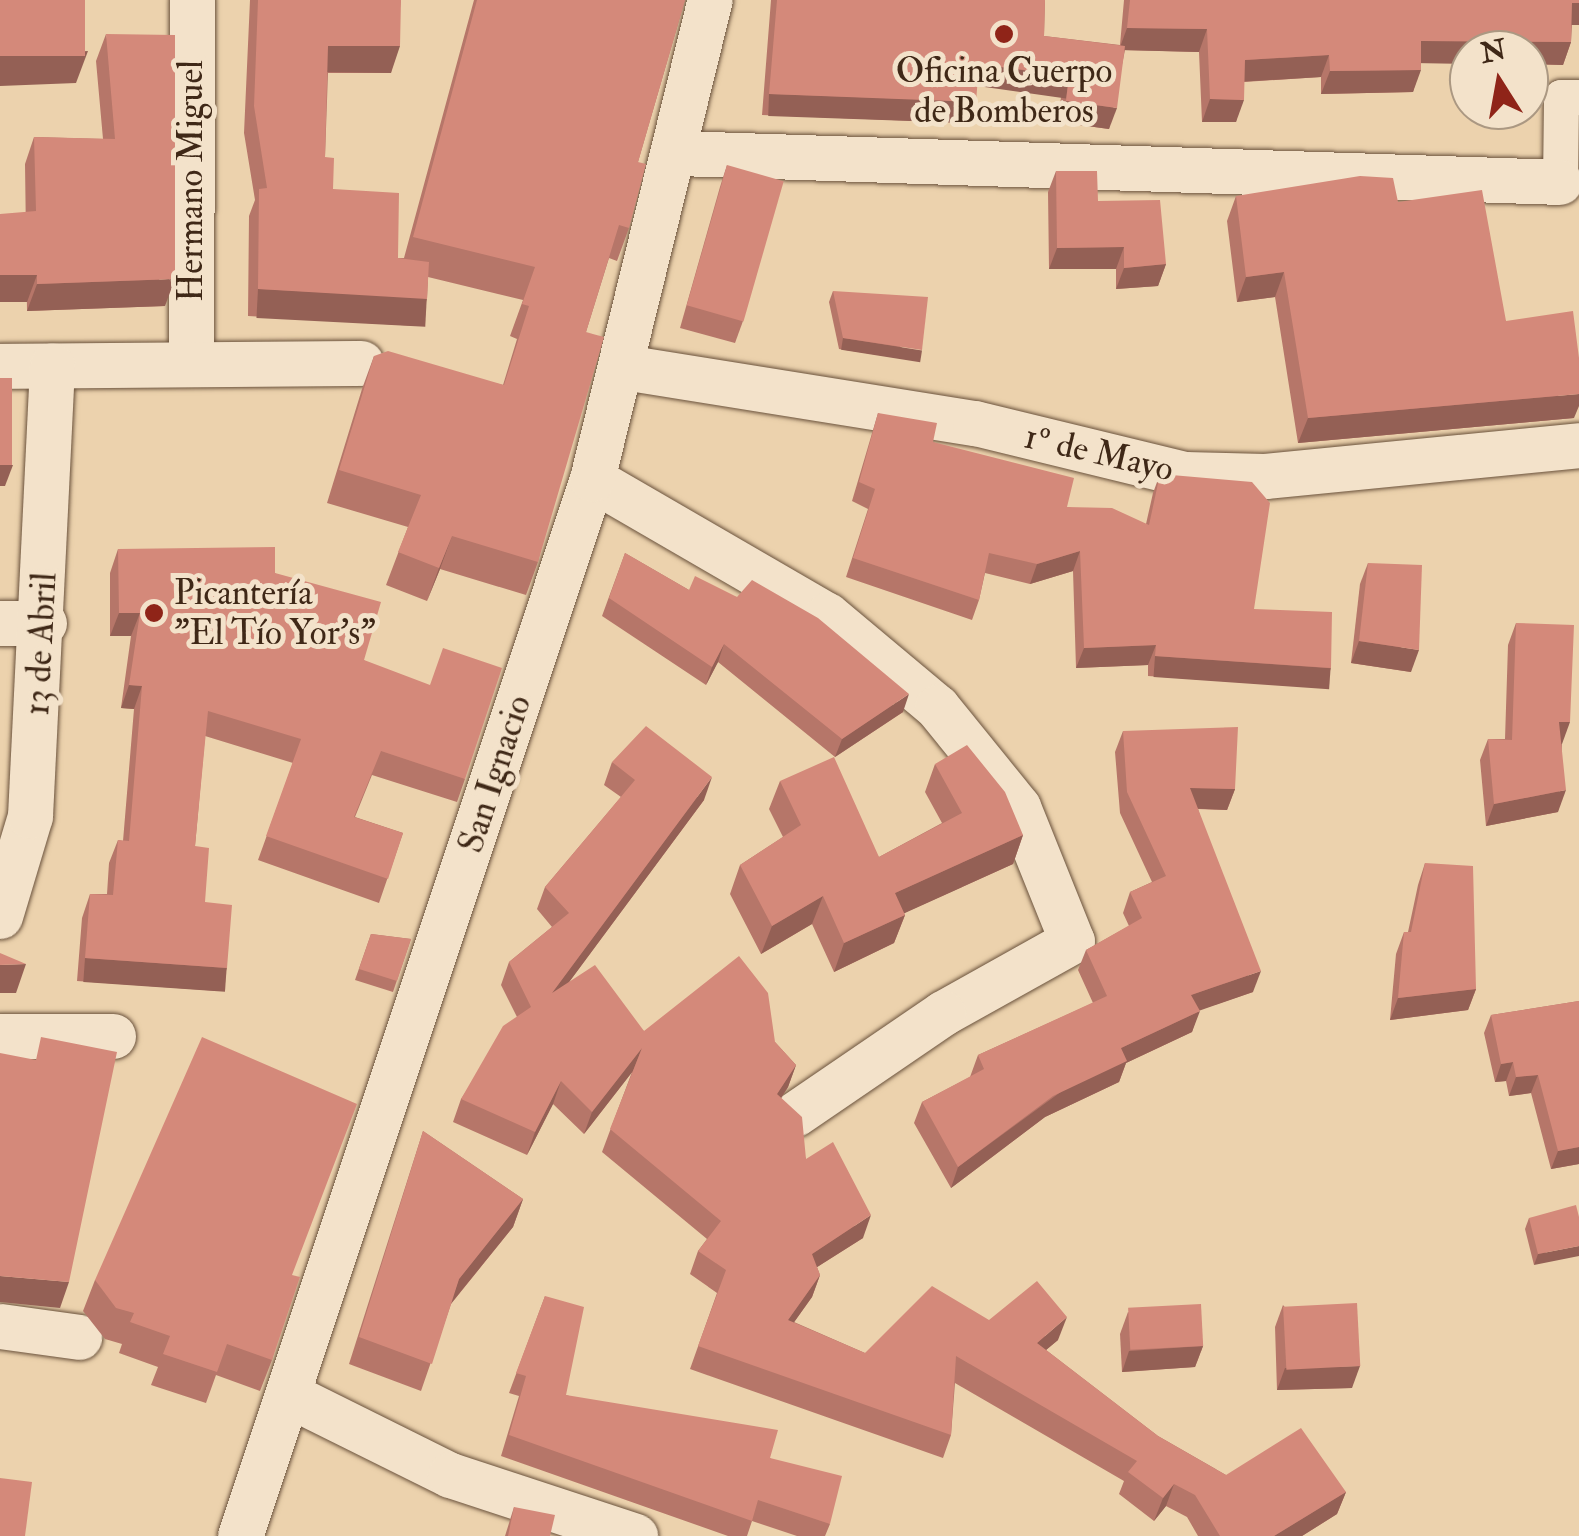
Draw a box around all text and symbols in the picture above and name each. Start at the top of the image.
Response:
marker: Oficina Cuerpo de Bomberos [993,23,1015,45]
north arrow [1449,30,1549,130]
text: N [1478,32,1509,72]
place label: Oficina Cuerpo de Bomberos [896,50,1112,132]
street label: Hermano Miguel [170,60,212,302]
street label: 1º de Mayo [1020,415,1178,491]
street label: 13 de Abril [16,571,66,717]
place label: Picantería "El Tío Yor's" [174,572,376,654]
marker: Picantería "El Tío Yor's" [143,602,165,624]
street label: San Ignacio [450,690,540,858]

